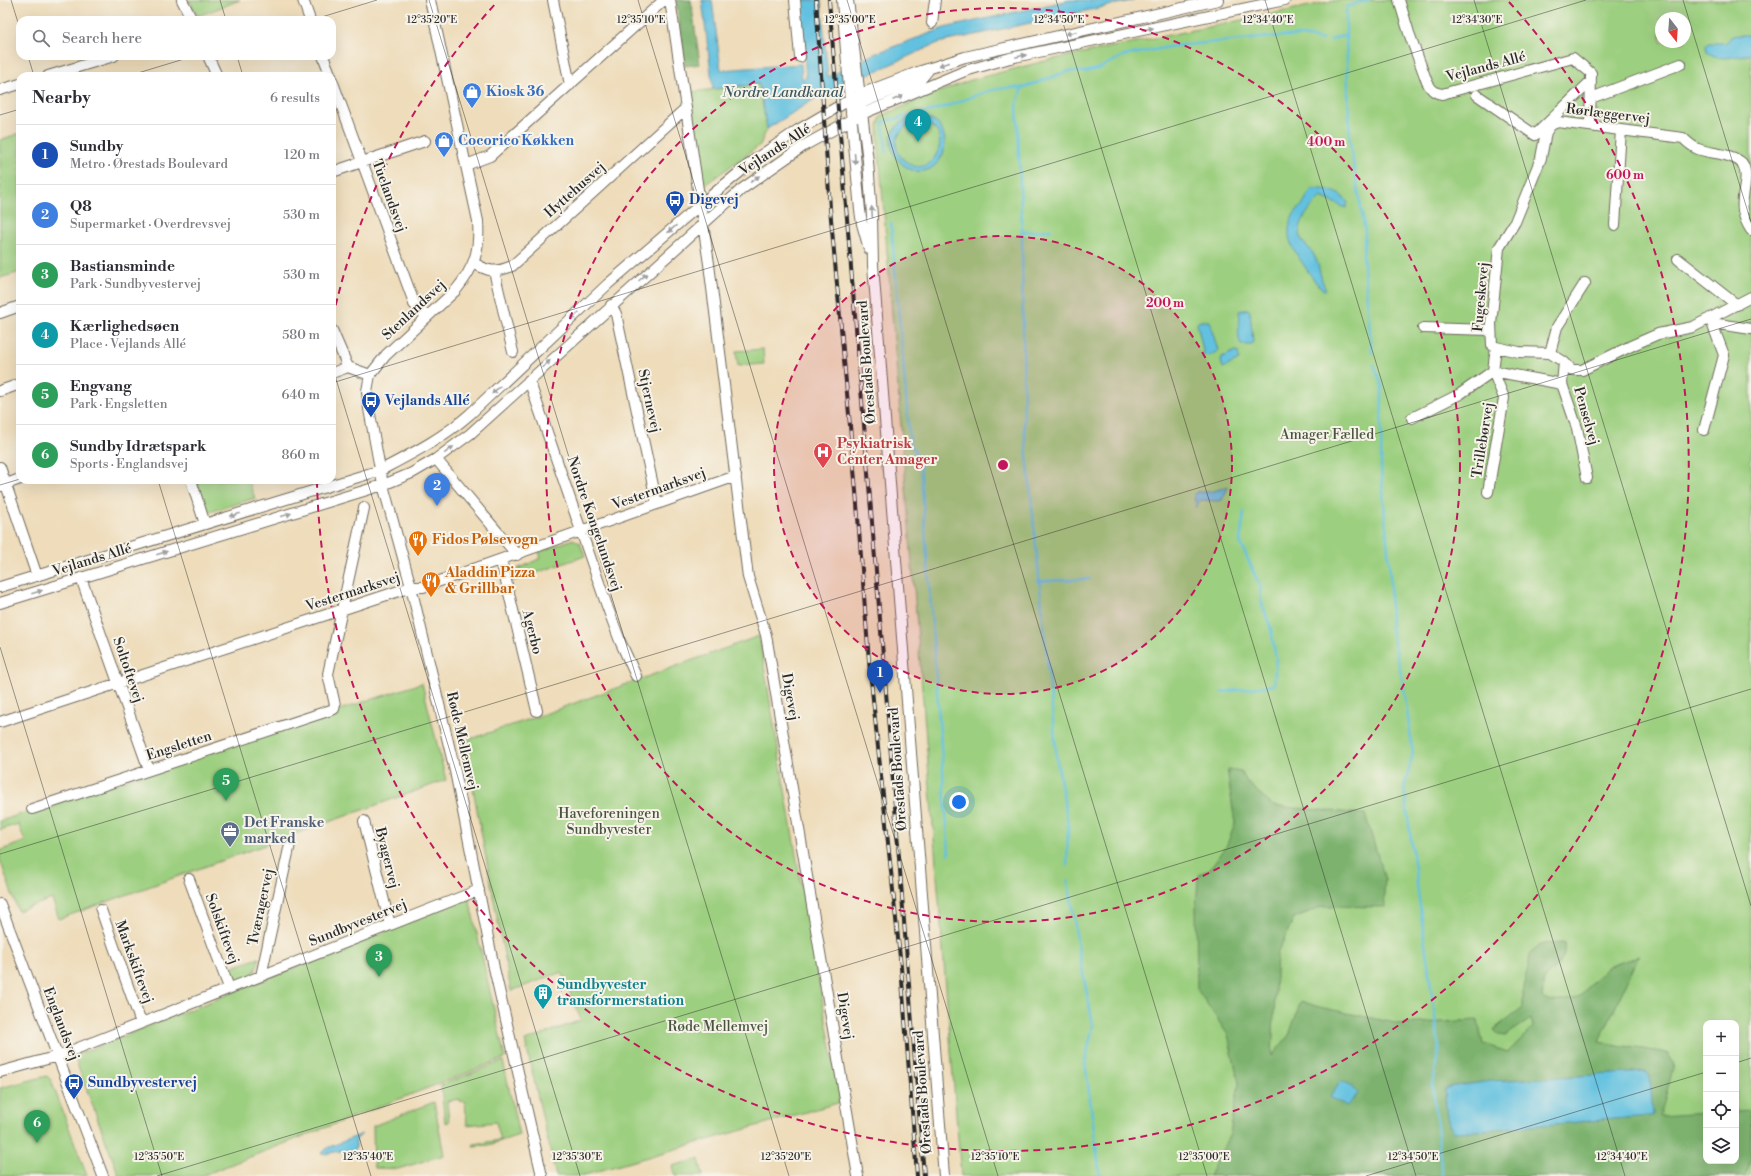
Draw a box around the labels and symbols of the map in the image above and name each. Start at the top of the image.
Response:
north arrow [1655,12,1691,48]
text: 12°35'20"E [407,14,457,26]
text: 12°35'10"E [617,14,665,26]
text: 12°35'00"E [824,14,876,26]
text: 12°34'50"E [1034,14,1084,26]
text: 12°34'40"E [1242,14,1294,26]
text: 12°34'30"E [1452,14,1502,26]
one-way arrow [1142,26,1154,32]
one-way arrow [1065,31,1077,37]
street label: Vejlands Allé [1443,48,1528,87]
one-way arrow [1015,53,1027,59]
one-way arrow [938,61,950,67]
shop icon: Kiosk 36 [461,81,483,109]
place label: Kiosk 36 [486,83,544,101]
water label: Nordre Landkanal [721,83,844,102]
one-way arrow [893,95,905,101]
street label: Rørlæggervej [1565,100,1651,128]
pin: 4 [905,109,931,142]
street label: Vejlands Allé [735,120,814,180]
shop icon: Cocorico Køkken [433,130,455,158]
place label: Cocorico Køkken [458,132,574,150]
text: 400 m [1307,135,1345,150]
one-way arrow [852,153,859,165]
street label: Tuelandsvej [368,157,410,235]
street label: Hyttehusvej [541,158,609,222]
text: 600 m [1606,168,1644,183]
one-way arrow [749,175,760,183]
bus stop icon: Digevej [664,189,686,217]
place label: Digevej [689,191,739,209]
one-way arrow [868,206,875,218]
one-way arrow [666,225,677,234]
street label: Fugeskevej [1469,261,1493,333]
one-way arrow [637,272,648,281]
street label: Stenlandsvej [378,276,450,344]
text: 200 m [1146,296,1184,311]
street label: Ørestads Boulevard [854,300,880,424]
one-way arrow [570,311,580,321]
one-way arrow [542,360,551,369]
street label: Stjernevej [633,367,665,435]
street label: Penselvej [1569,385,1603,447]
one-way arrow [491,386,501,395]
bus stop icon: Vejlands Allé [360,390,382,418]
place label: Vejlands Allé [384,392,470,410]
street label: Trillebørvej [1468,401,1498,479]
park label: Amager Fælled [1279,426,1374,444]
place label: Psykiatrisk Center Amager [837,435,938,469]
hospital icon: Psykiatrisk Center Amager [812,441,834,469]
one-way arrow [443,445,454,454]
street label: Nordre Kongelundsvej [562,454,626,594]
centre of rings [996,458,1010,472]
street label: Vestermarksvej [609,464,708,515]
pin: 2 [424,473,450,506]
one-way arrow [228,512,240,518]
one-way arrow [280,512,292,518]
restaurant icon: Fidos Pølsevogn [407,529,429,557]
place label: Fidos Pølsevogn [432,531,538,549]
street label: Vejlands Allé [49,539,134,581]
one-way arrow [156,550,168,556]
place label: Aladdin Pizza & Grillbar [444,564,536,598]
street label: Vestermarksvej [303,568,403,616]
restaurant icon: Aladdin Pizza & Grillbar [420,570,442,598]
one-way arrow [32,589,44,595]
street label: Agerbo [517,607,546,657]
street label: Soltoftevej [108,635,148,705]
pin: 1 [867,660,893,693]
street label: Digevej [777,672,803,722]
street label: Røde Mellemvej [442,690,482,792]
street label: Ørestads Boulevard [885,707,911,831]
street label: Engsletten [144,727,215,765]
pin: 5 [213,768,239,801]
your location [949,792,969,812]
park label: Haveforeningen Sundbyvester [558,805,660,839]
place label: Det Franske marked [244,814,325,848]
office icon: Det Franske marked [219,820,241,848]
street label: Byagervej [370,825,403,891]
street label: Tværagervej [244,867,278,947]
street label: Solskiftevej [201,891,243,967]
street label: Sundbyvestervej [306,895,410,951]
street label: Markskiftevej [111,918,157,1006]
pin: 3 [366,944,392,977]
place label: Sundbyvester transformerstation [557,976,684,1010]
building icon: Sundbyvester transformerstation [532,982,554,1010]
street label: Englandsvej [39,985,83,1063]
street label: Digevej [832,991,858,1041]
park label: Røde Mellemvej [668,1018,768,1036]
street label: Ørestads Boulevard [910,1030,936,1154]
bus stop icon: Sundbyvestervej [63,1072,85,1100]
place label: Sundbyvestervej [88,1074,197,1092]
pin: 6 [24,1110,50,1143]
text: 12°35'50"E [134,1151,184,1163]
text: 12°35'40"E [343,1151,393,1163]
text: 12°35'30"E [552,1151,602,1163]
text: 12°35'20"E [761,1151,811,1163]
text: 12°35'10"E [971,1151,1019,1163]
text: 12°35'00"E [1178,1151,1230,1163]
text: 12°34'50"E [1388,1151,1438,1163]
text: 12°34'40"E [1596,1151,1648,1163]

